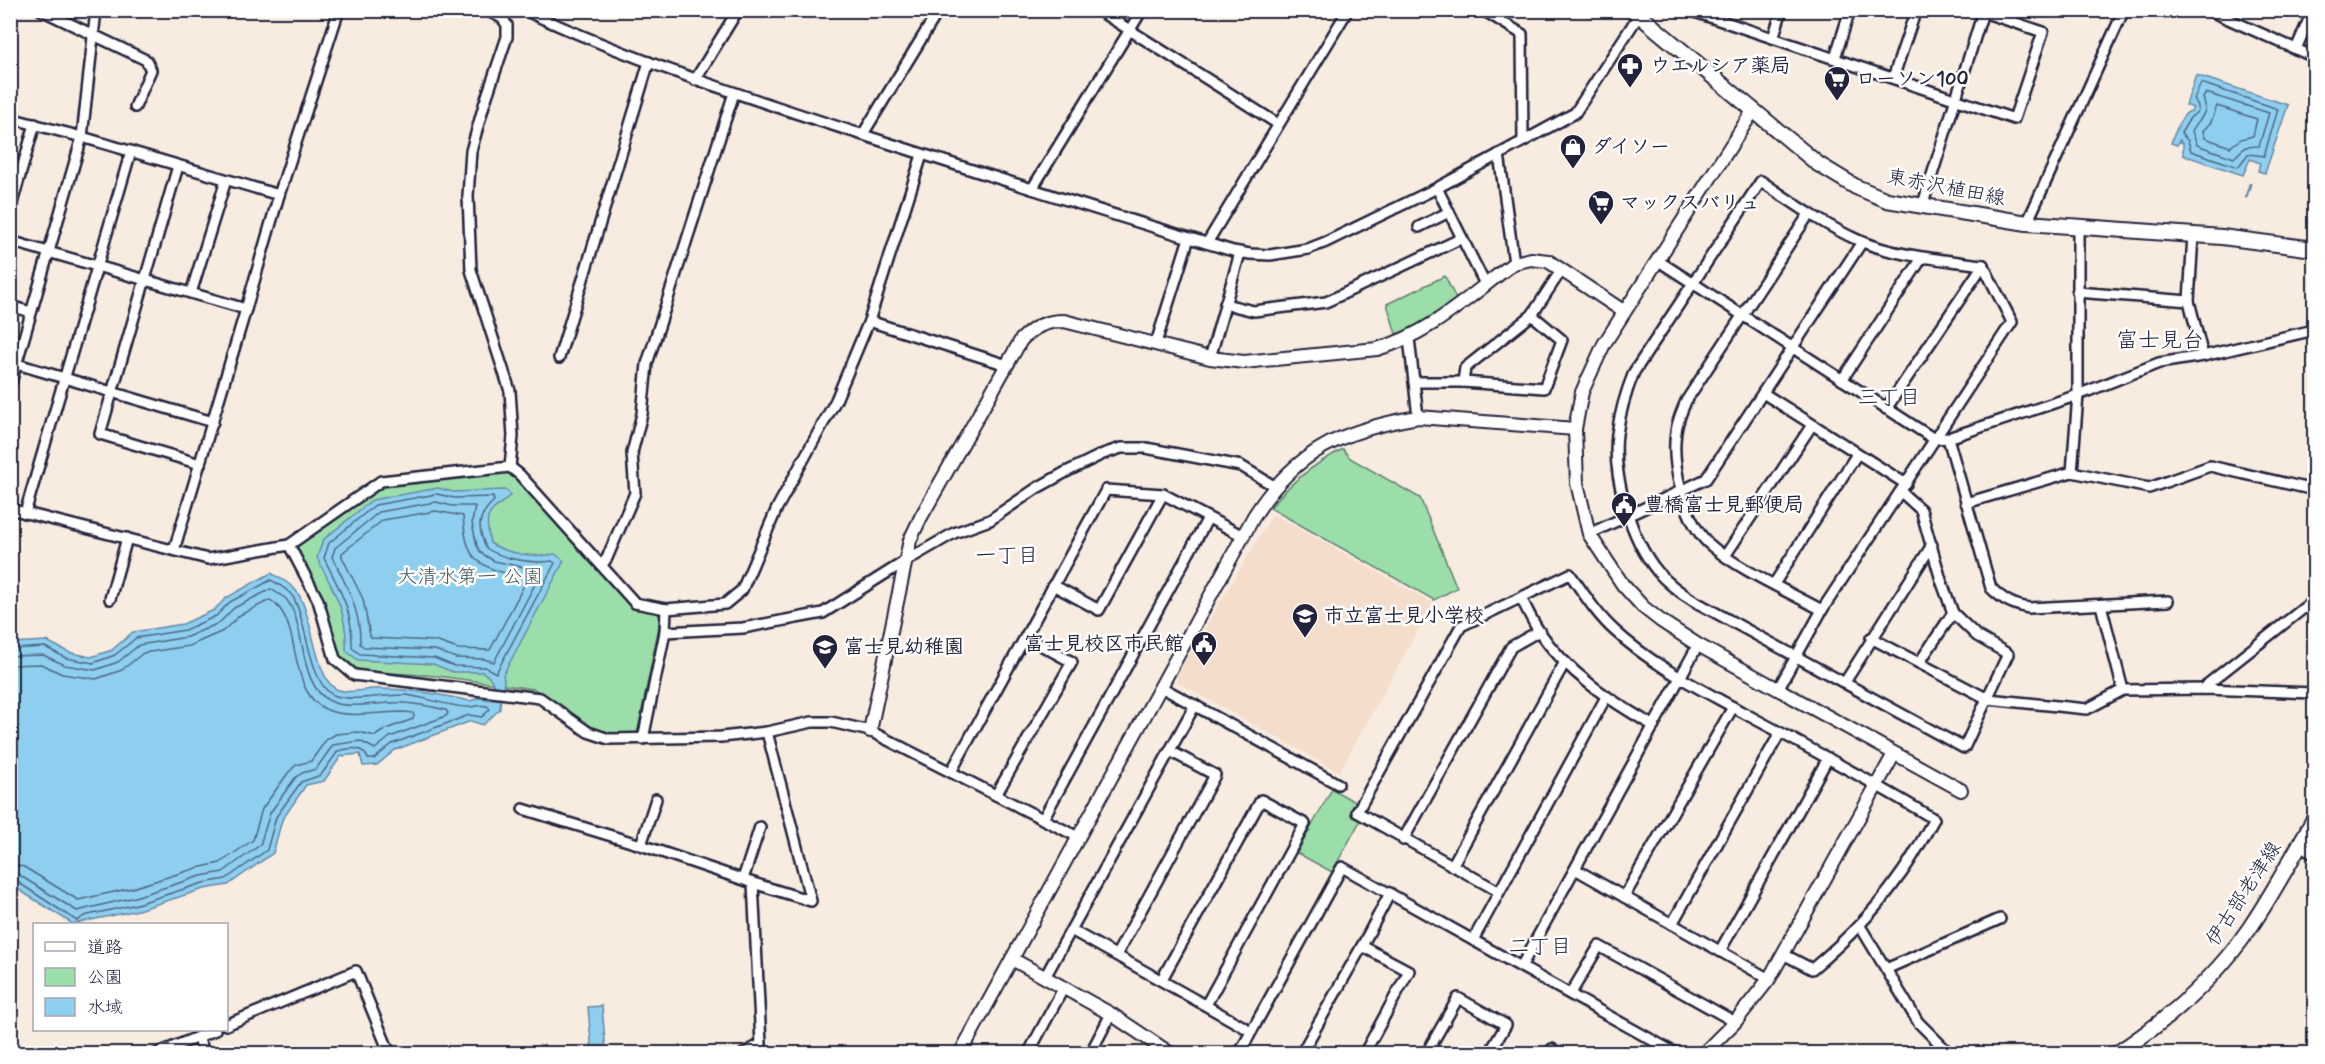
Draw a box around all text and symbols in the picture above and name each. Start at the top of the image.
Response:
pharmacy icon: ウエルシア薬局 [1615,51,1645,89]
place label: ウエルシア薬局 [1650,53,1790,80]
supermarket icon: ローソン100 [1822,64,1852,102]
place label: ローソン100 [1856,66,1968,93]
shop icon: ダイソー [1558,132,1588,170]
place label: ダイソー [1592,134,1670,161]
street label: 東赤沢植田線 [1885,163,2007,213]
supermarket icon: マックスバリュ [1586,188,1616,226]
place label: マックスバリュ [1620,190,1760,217]
district label: 富士見台 [2116,327,2204,355]
district label: 三丁目 [1858,384,1921,412]
public building icon: 豊橋富士見郵便局 [1609,490,1639,528]
place label: 豊橋富士見郵便局 [1644,492,1804,519]
district label: 一丁目 [976,542,1039,570]
park label: 大清水第一 公園 [397,564,543,591]
school or university icon: 市立富士見小学校 [1290,601,1320,639]
place label: 市立富士見小学校 [1324,603,1484,630]
public building icon: 富士見校区市民館 [1189,629,1219,667]
place label: 富士見校区市民館 [1024,631,1184,658]
school or university icon: 富士見幼稚園 [810,632,840,670]
place label: 富士見幼稚園 [844,634,964,661]
street label: 伊古部老津線 [2200,836,2288,952]
legend [33,923,228,1031]
district label: 二丁目 [1509,933,1572,961]
text: 道路 [87,936,123,960]
text: 公園 [87,966,123,990]
text: 水域 [87,996,123,1020]

